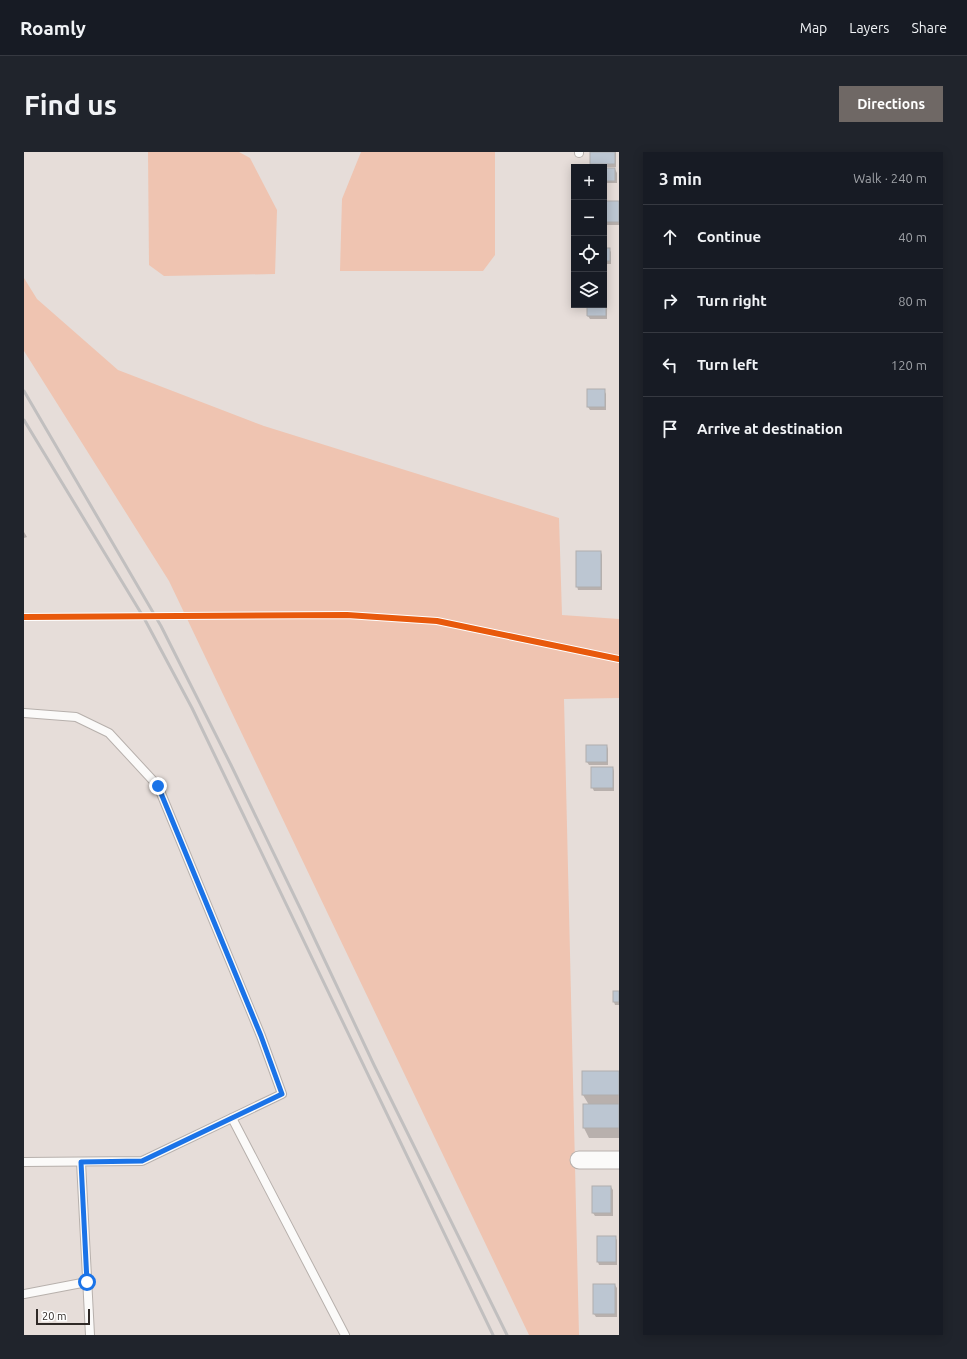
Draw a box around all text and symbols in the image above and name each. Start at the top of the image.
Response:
text: Roamly [20,17,86,39]
text: Map [800,20,827,36]
text: Layers [849,20,889,36]
text: Share [911,20,947,36]
button: Directions [839,86,943,122]
text: Find us [24,89,117,120]
map controls [571,164,607,308]
button: + [571,164,607,200]
text: 3 min [659,169,702,188]
text: Walk · 240 m [853,171,927,185]
button: − [571,200,607,236]
icon: ahead [659,226,681,248]
text: Continue [697,228,761,245]
text: 40 m [898,230,927,244]
button: locate [571,236,607,272]
button: layers [571,272,607,308]
icon: right [659,290,681,312]
text: Turn right [697,292,767,309]
text: 80 m [898,294,927,308]
icon: left [659,354,681,376]
text: Turn left [697,356,758,373]
text: 120 m [891,358,927,372]
icon: arrive [659,418,681,440]
text: Arrive at destination [697,420,843,437]
route end [149,777,167,795]
route start [78,1273,96,1291]
scale bar [36,1307,90,1326]
text: 20 m [42,1310,66,1322]

